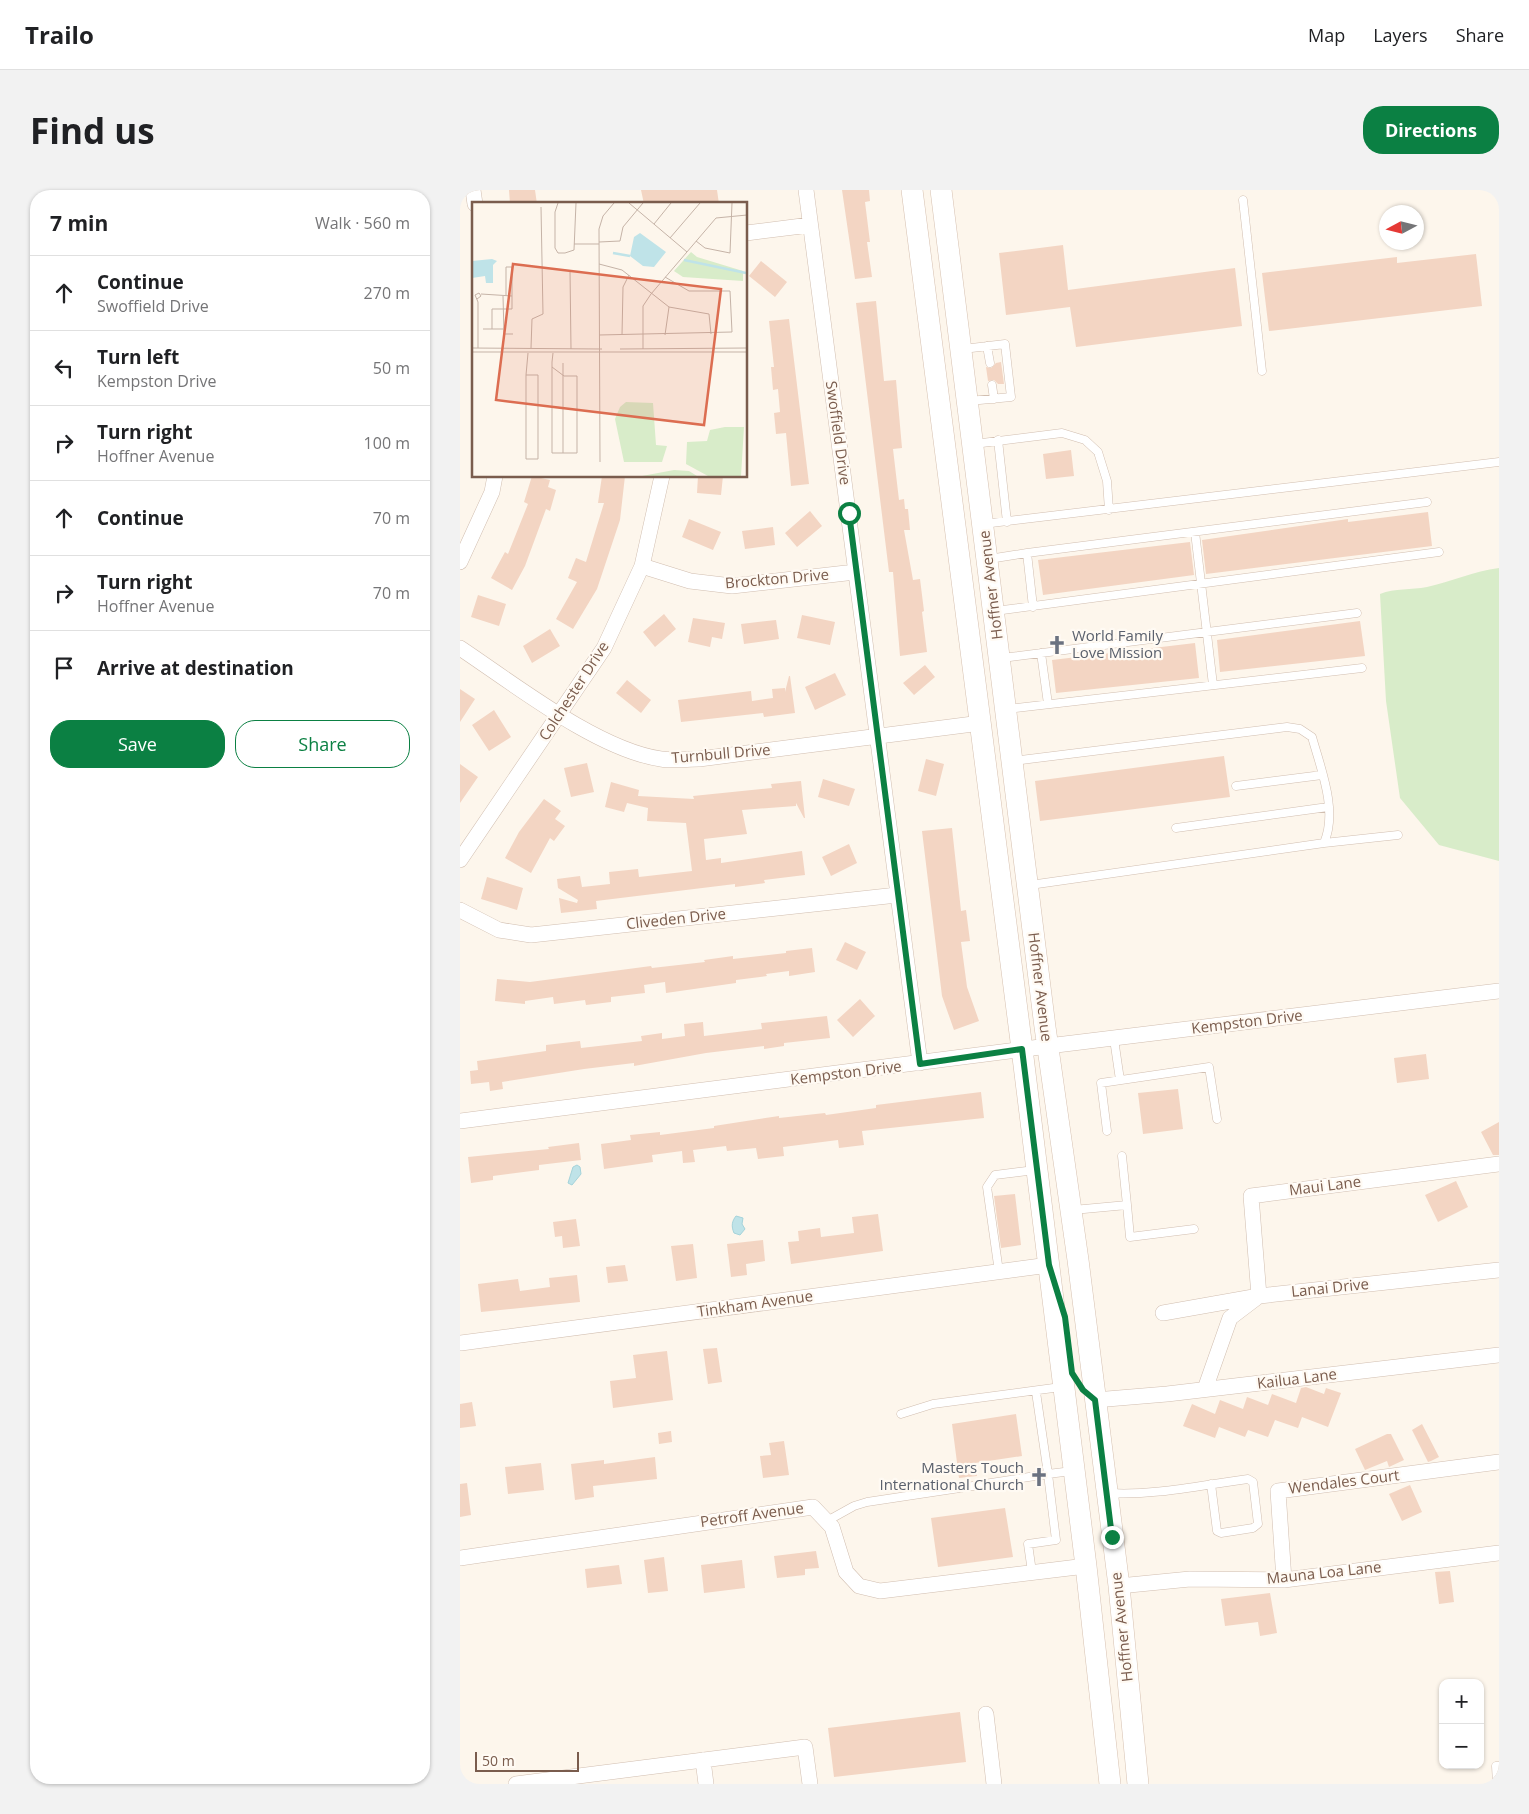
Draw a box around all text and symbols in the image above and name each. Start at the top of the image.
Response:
text: Trailo [25,18,94,51]
text: Map [1308,23,1345,47]
text: Layers [1373,23,1428,47]
text: Share [1456,23,1504,47]
button: Directions [1363,106,1499,154]
text: Find us [30,107,155,154]
inset map [472,202,748,478]
north arrow [1379,205,1424,250]
text: 7 min [50,209,108,237]
text: Walk · 560 m [315,212,410,234]
text: Continue [97,269,184,295]
icon: ahead [50,279,78,307]
text: 270 m [364,282,410,304]
text: Swoffield Drive [97,295,209,317]
text: Turn left [97,344,179,370]
icon: left [50,354,78,382]
text: 50 m [373,357,410,379]
text: Kempston Drive [97,370,216,392]
street label: Swoffield Drive [822,380,856,486]
text: Turn right [97,419,192,445]
icon: right [50,429,78,457]
text: 100 m [364,432,410,454]
text: Hoffner Avenue [97,445,214,467]
route start [838,502,861,525]
icon: ahead [50,504,78,532]
text: Continue [97,505,184,531]
text: 70 m [373,507,410,529]
street label: Hoffner Avenue [973,529,1007,641]
street label: Brockton Drive [724,564,830,593]
text: Turn right [97,569,192,595]
icon: right [50,579,78,607]
text: 70 m [373,582,410,604]
text: Hoffner Avenue [97,595,214,617]
place label: World Family Love Mission [1072,625,1163,662]
church icon: World Family Love Mission [1046,634,1068,656]
street label: Colchester Drive [534,637,613,744]
icon: arrive [50,654,78,682]
text: Arrive at destination [97,655,294,681]
button: Save [50,720,225,768]
button: Share [235,720,410,768]
street label: Turnbull Drive [671,739,771,767]
street label: Cliveden Drive [625,903,727,933]
street label: Hoffner Avenue [1024,931,1058,1043]
street label: Kempston Drive [1190,1004,1304,1038]
street label: Kempston Drive [789,1055,903,1089]
street label: Maui Lane [1288,1171,1362,1199]
street label: Lanai Drive [1290,1273,1370,1301]
street label: Tinkham Avenue [696,1285,814,1321]
street label: Kailua Lane [1256,1363,1338,1393]
place label: Masters Touch International Church [879,1457,1024,1494]
street label: Wendales Court [1287,1464,1400,1498]
church icon: Masters Touch International Church [1028,1466,1050,1488]
street label: Petroff Avenue [699,1497,805,1531]
route end [1101,1526,1124,1549]
street label: Mauna Loa Lane [1266,1556,1382,1588]
street label: Hoffner Avenue [1105,1571,1137,1683]
map controls [1439,1679,1484,1769]
button: + [1439,1679,1484,1724]
button: − [1439,1724,1484,1769]
scale bar [475,1749,579,1772]
text: 50 m [482,1751,515,1770]

